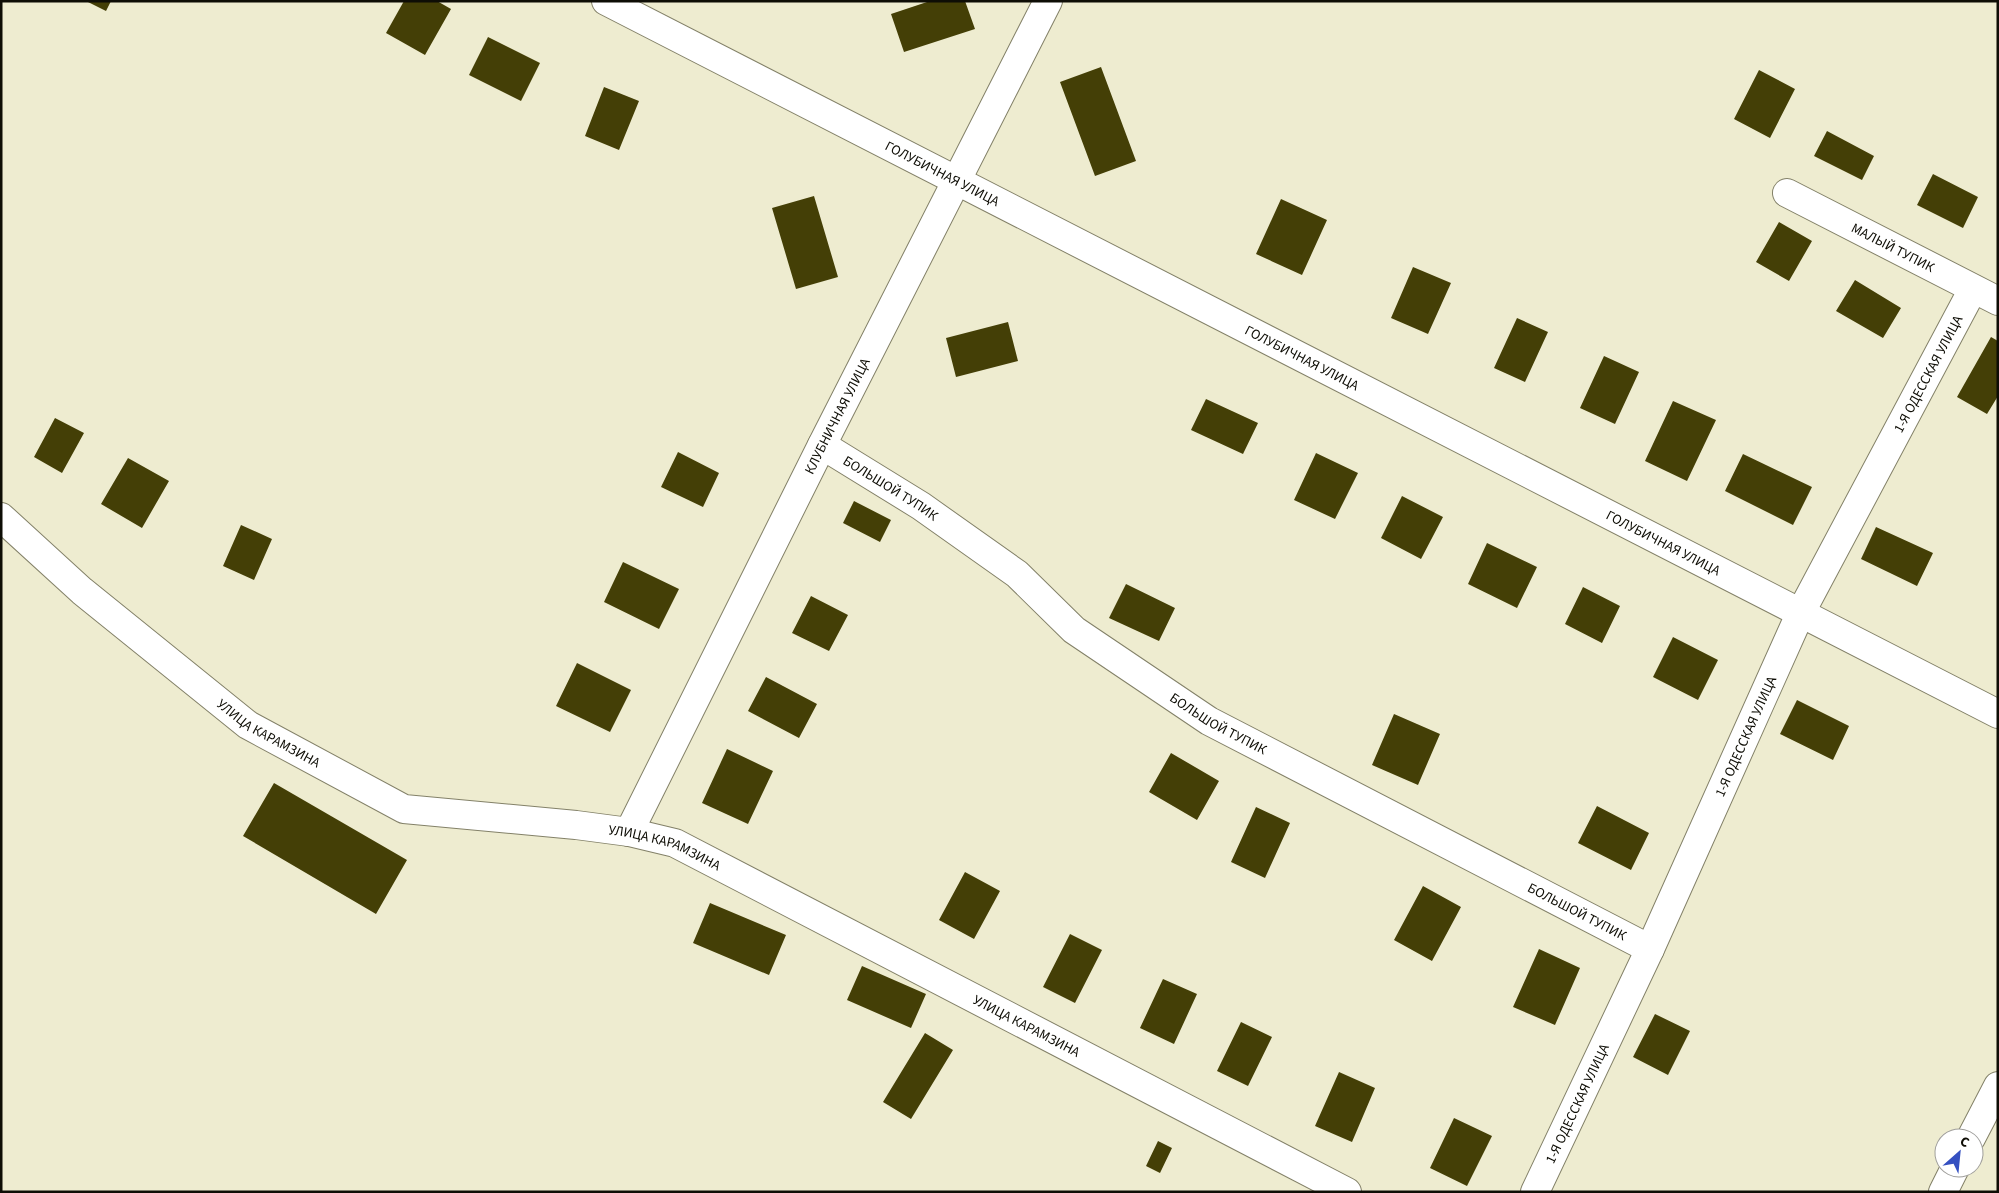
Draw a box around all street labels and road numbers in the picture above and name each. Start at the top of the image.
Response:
street label: ГОЛУБИЧНАЯ УЛИЦА [881,137,1003,212]
street label: МАЛЫЙ ТУПИК [1847,218,1938,278]
street label: 1-Я ОДЕССКАЯ УЛИЦА [1889,312,1968,437]
street label: ГОЛУБИЧНАЯ УЛИЦА [1241,321,1363,396]
street label: КЛУБНИЧНАЯ УЛИЦА [800,355,876,478]
street label: БОЛЬШОЙ ТУПИК [839,451,943,527]
street label: ГОЛУБИЧНАЯ УЛИЦА [1602,506,1724,581]
street label: 1-Я ОДЕССКАЯ УЛИЦА [1710,673,1782,800]
street label: БОЛЬШОЙ ТУПИК [1165,688,1271,760]
street label: УЛИЦА КАРАМЗИНА [212,695,324,773]
street label: УЛИЦА КАРАМЗИНА [607,820,724,876]
street label: БОЛЬШОЙ ТУПИК [1524,878,1630,946]
street label: УЛИЦА КАРАМЗИНА [969,990,1084,1063]
street label: 1-Я ОДЕССКАЯ УЛИЦА [1541,1040,1615,1167]

